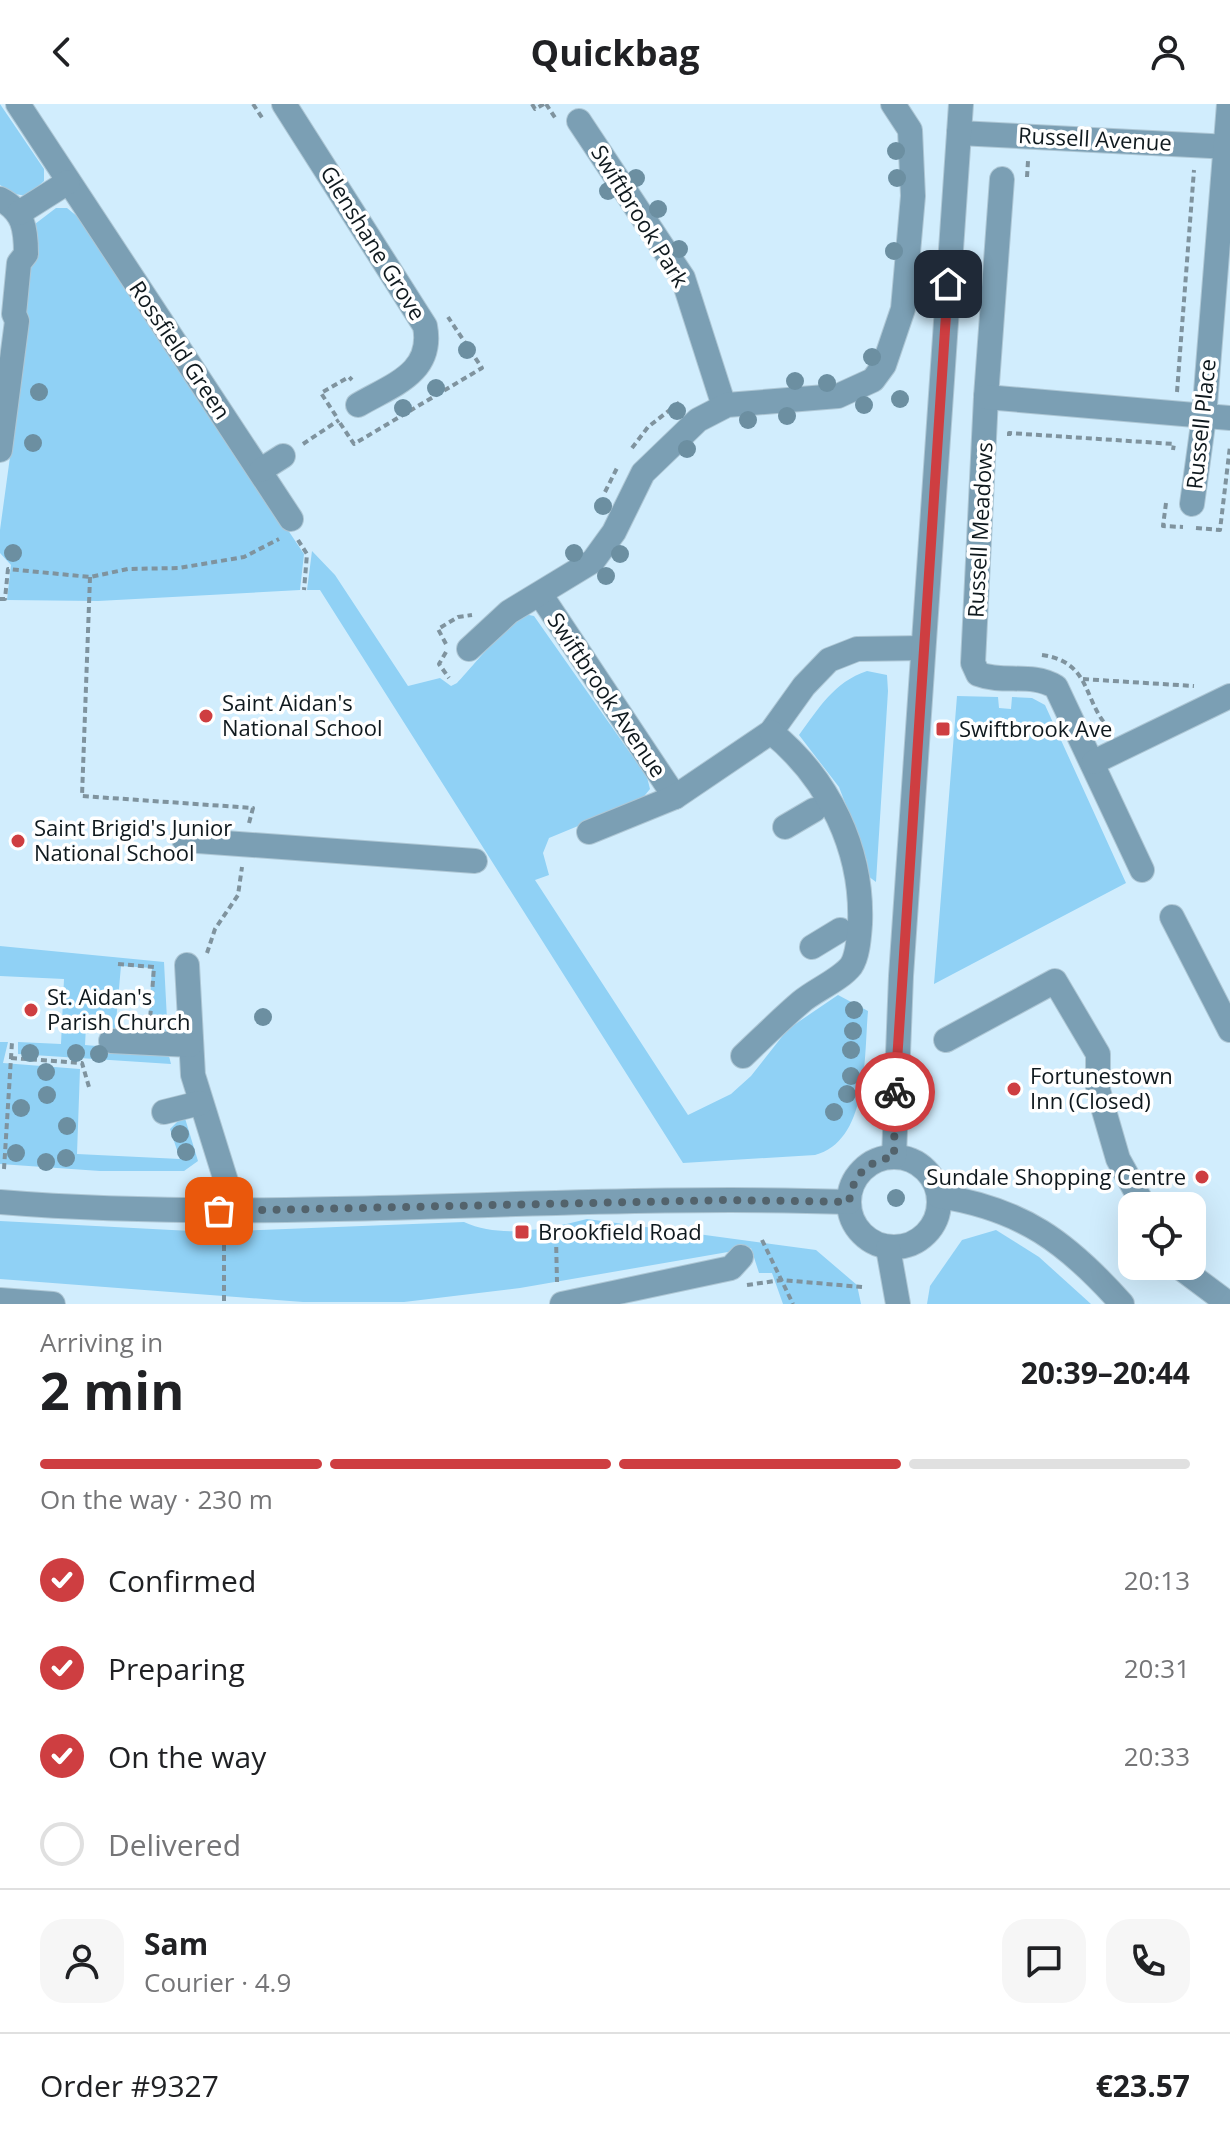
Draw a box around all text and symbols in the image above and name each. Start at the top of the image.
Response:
text: Quickbag [531,28,700,77]
icon: back [40,30,84,74]
icon: person [1146,30,1190,74]
street label: Russell Avenue [1017,119,1173,157]
street label: Swiftbrook Park [585,139,697,293]
street label: Glenshane Grove [314,160,433,325]
pin [914,250,982,318]
icon: home [926,262,970,306]
street label: Rossfield Green [123,274,238,425]
street label: Russell Place [1178,357,1222,491]
street label: Russell Meadows [959,441,999,619]
street label: Swiftbrook Avenue [542,606,674,783]
place label: Saint Aidan's National School [222,687,383,742]
marker: Saint Aidan's National School [197,707,215,725]
place label: Swiftbrook Ave [959,713,1112,743]
marker: Swiftbrook Ave [934,720,952,738]
place label: Saint Brigid's Junior National School [34,812,232,867]
marker: Saint Brigid's Junior National School [9,832,27,850]
place label: St. Aidan's Parish Church [47,981,191,1036]
marker: St. Aidan's Parish Church [22,1001,40,1019]
courier [855,1052,935,1132]
place label: Fortunestown Inn (Closed) [1030,1060,1173,1115]
icon: bike [873,1070,917,1114]
marker: Fortunestown Inn (Closed) [1005,1080,1023,1098]
place label: Sundale Shopping Centre [926,1161,1186,1191]
marker: Sundale Shopping Centre [1193,1168,1211,1186]
pin [185,1177,253,1245]
icon: bag [197,1189,241,1233]
map controls [1118,1192,1206,1280]
button: locate [1118,1192,1206,1280]
place label: Brookfield Road [538,1216,702,1246]
marker: Brookfield Road [513,1223,531,1241]
text: Arriving in [40,1324,163,1360]
text: 20:39–20:44 [1021,1352,1190,1393]
text: 2 min [40,1354,184,1425]
text: On the way · 230 m [40,1481,273,1517]
icon: check [40,1558,84,1602]
text: Confirmed [108,1560,256,1601]
text: 20:13 [1124,1562,1190,1598]
icon: check [40,1646,84,1690]
text: Preparing [108,1648,245,1689]
text: 20:31 [1124,1650,1190,1686]
icon: check [40,1734,84,1778]
text: On the way [108,1736,266,1777]
text: 20:33 [1124,1738,1190,1774]
text: Delivered [108,1824,241,1865]
button: person [40,1919,124,2003]
button: chat [1002,1919,1086,2003]
button: phone [1106,1919,1190,2003]
text: Sam [144,1923,208,1964]
text: Courier · 4.9 [144,1964,291,2000]
text: Order #9327 [40,2065,219,2106]
text: €23.57 [1096,2065,1190,2106]

